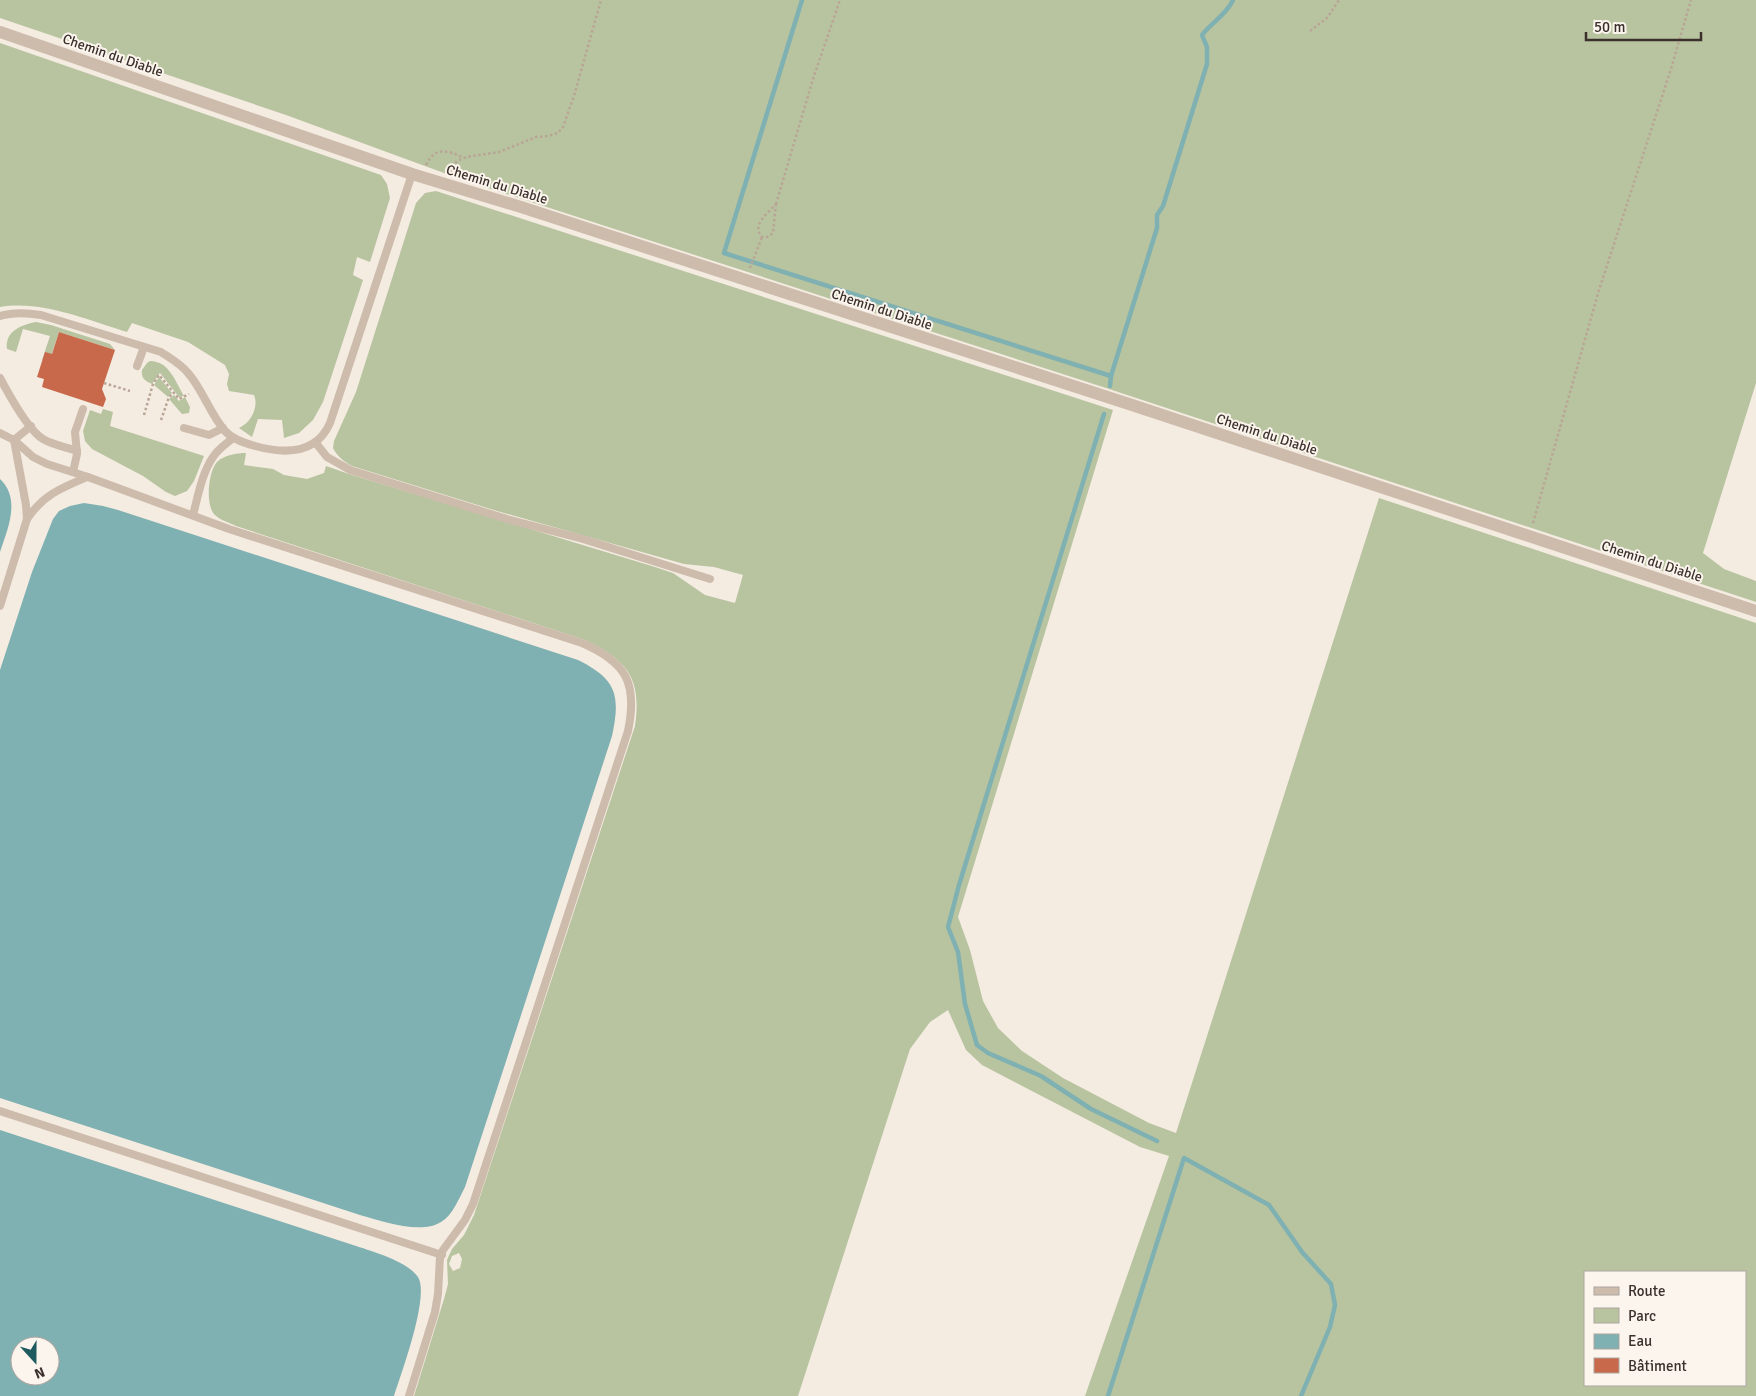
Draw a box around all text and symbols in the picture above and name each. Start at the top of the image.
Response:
scale bar [1586,10,1701,42]
text: 50 m [1594,18,1625,36]
street label: Chemin du Diable [60,30,165,81]
street label: Chemin du Diable [444,161,550,208]
street label: Chemin du Diable [829,285,935,334]
street label: Chemin du Diable [1214,410,1320,459]
street label: Chemin du Diable [1599,537,1705,586]
legend [1584,1271,1746,1386]
text: Route [1628,1282,1665,1300]
text: Parc [1628,1307,1656,1325]
text: Eau [1628,1332,1652,1350]
north arrow [10,1336,60,1386]
text: Bâtiment [1628,1357,1687,1375]
text: N [32,1363,47,1382]

